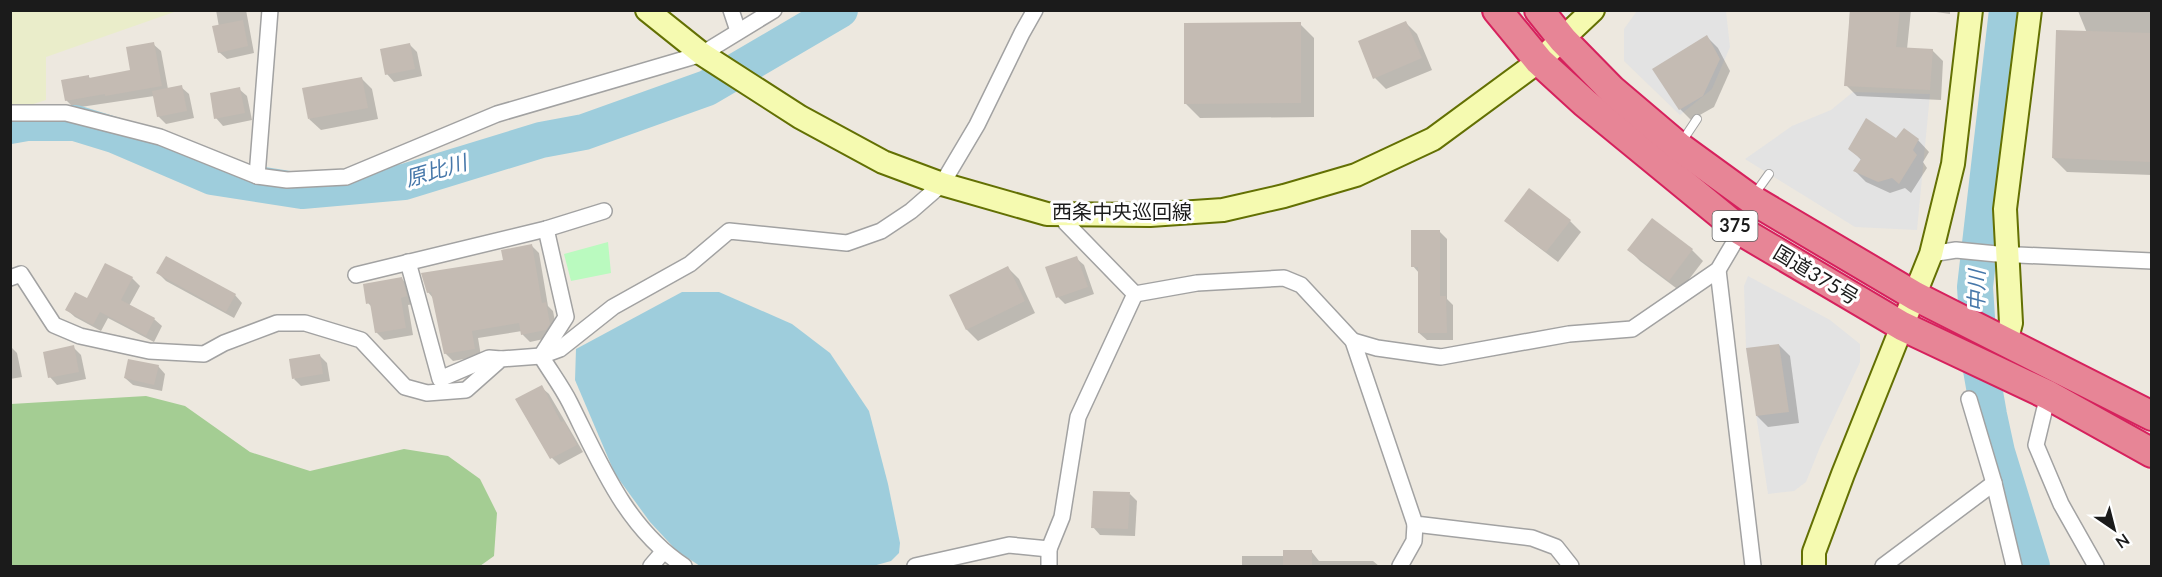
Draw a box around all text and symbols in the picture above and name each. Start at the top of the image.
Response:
water label: 原比川 [402,148,471,190]
street label: 西条中央巡回線 [1052,199,1192,223]
road number: 375 [1712,211,1758,241]
street label: 国道375号 [1770,239,1863,309]
water label: 中川 [1963,268,1988,312]
north arrow [2084,499,2144,559]
text: N [2112,530,2133,553]

